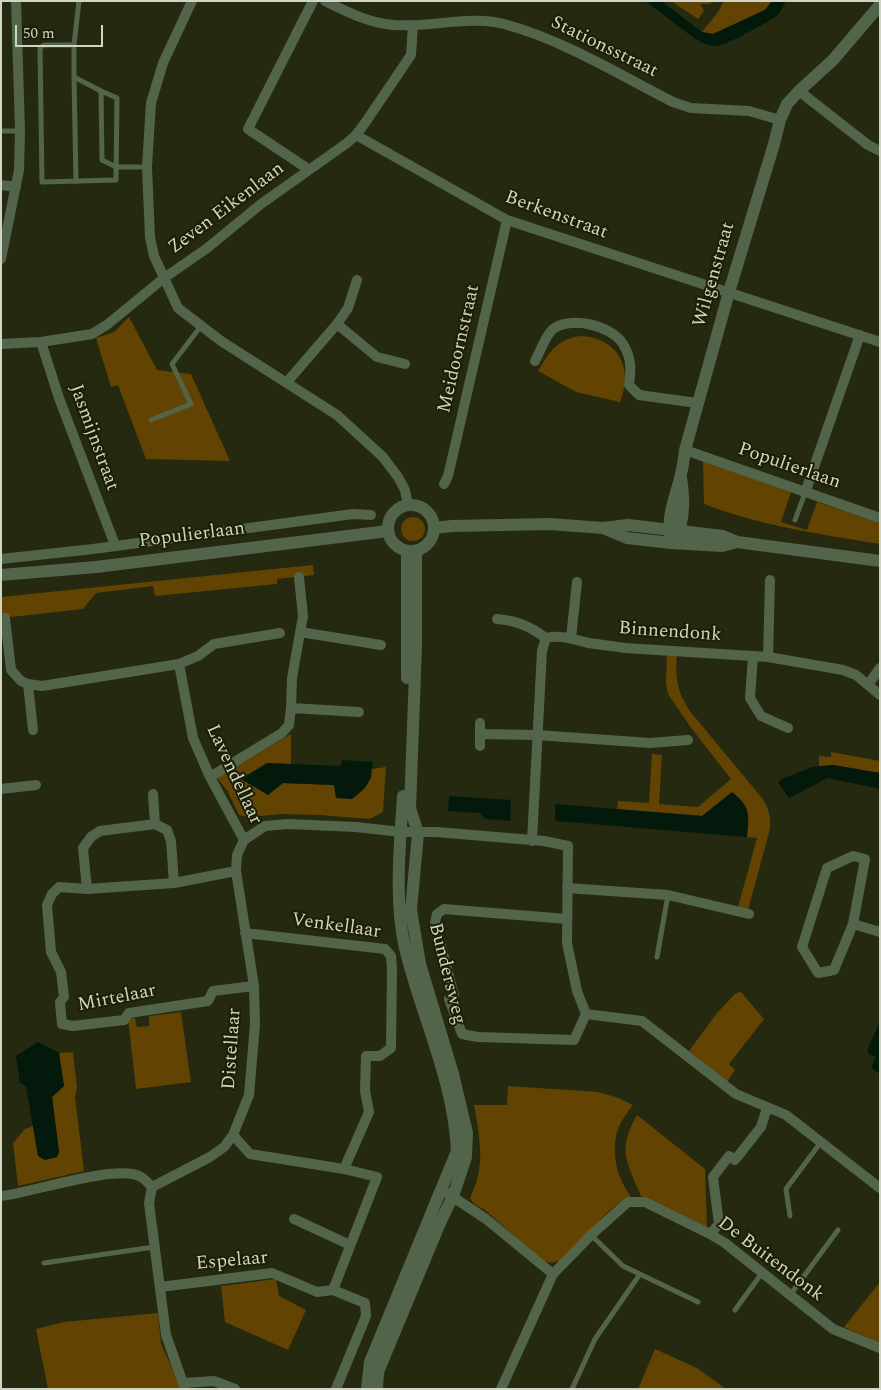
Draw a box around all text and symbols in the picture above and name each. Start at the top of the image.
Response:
street label: Stationsstraat [547,12,661,84]
scale bar [18,15,105,47]
text: 50 m [23,22,55,45]
street label: Zeven Eikenlaan [165,158,289,260]
street label: Berkenstraat [501,187,611,245]
street label: Wilgenstraat [689,220,741,330]
street label: Meidoornstraat [434,283,486,415]
street label: Jasmijnstraat [63,382,123,494]
street label: Populierlaan [735,439,843,495]
street label: Populierlaan [138,518,246,554]
street label: Binnendonk [618,618,722,648]
street label: Lavendellaar [200,721,266,829]
street label: Venkellaar [290,909,382,945]
street label: Bundersweg [422,921,470,1027]
street label: Mirtelaar [76,980,158,1018]
street label: Distellaar [219,1007,247,1091]
street label: De Buitendonk [712,1213,828,1307]
street label: Espelaar [195,1247,269,1277]

